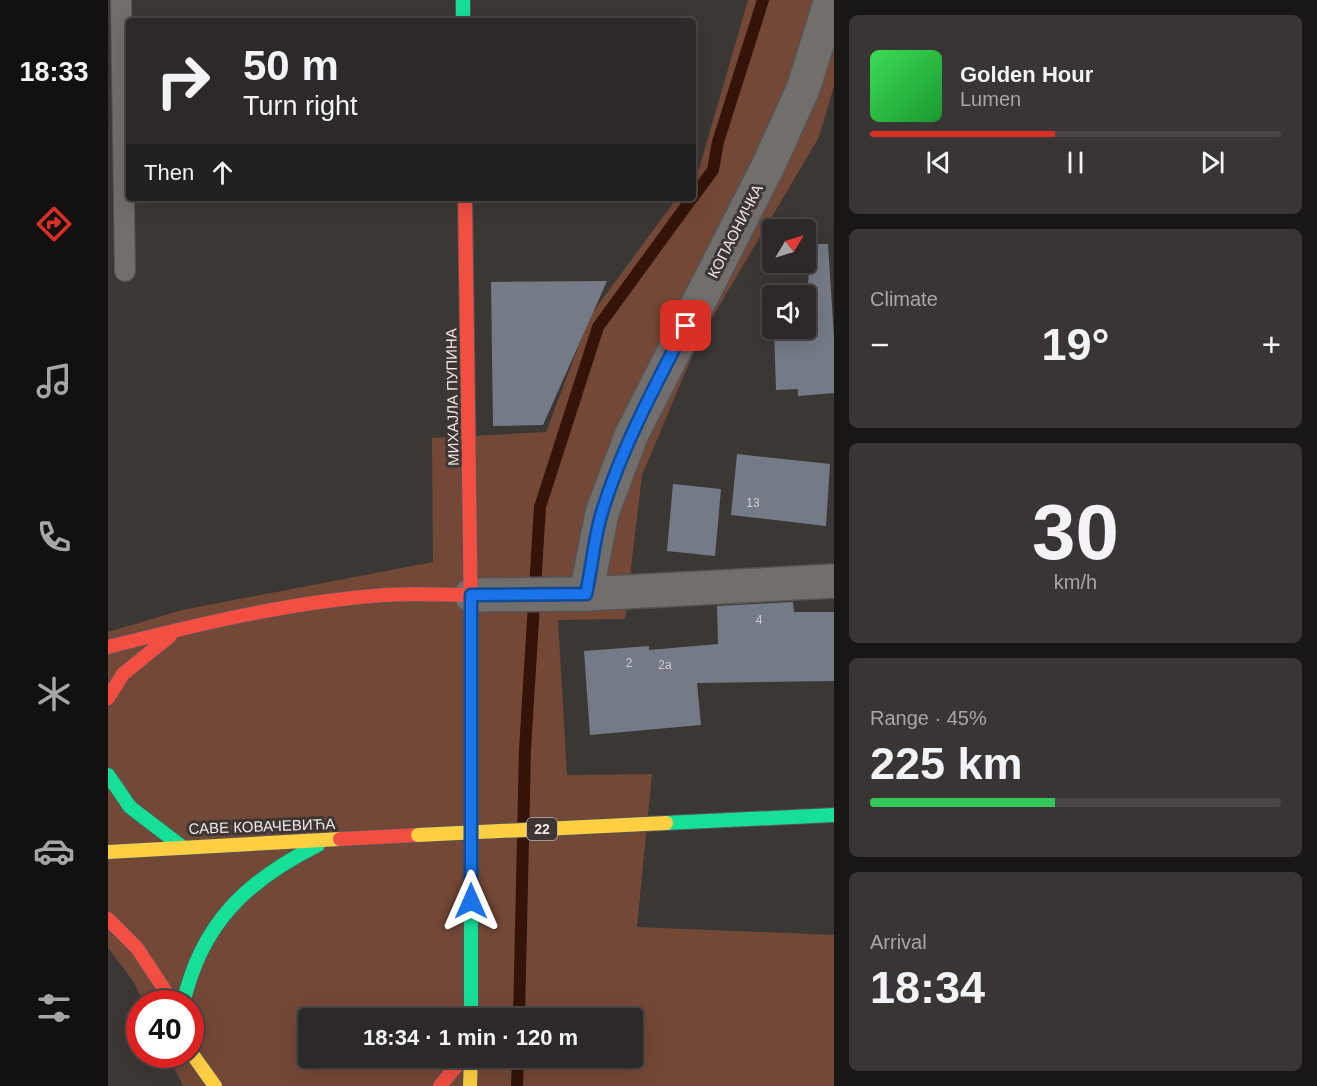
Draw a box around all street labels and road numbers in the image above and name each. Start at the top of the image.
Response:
street label: КОПАОНИЧКА [704,181,766,281]
street label: МИХАЈЛА ПУПИНА [442,328,462,466]
street label: САВЕ КОВАЧЕВИЋА [188,815,336,837]
road number: 22 [527,818,557,840]

